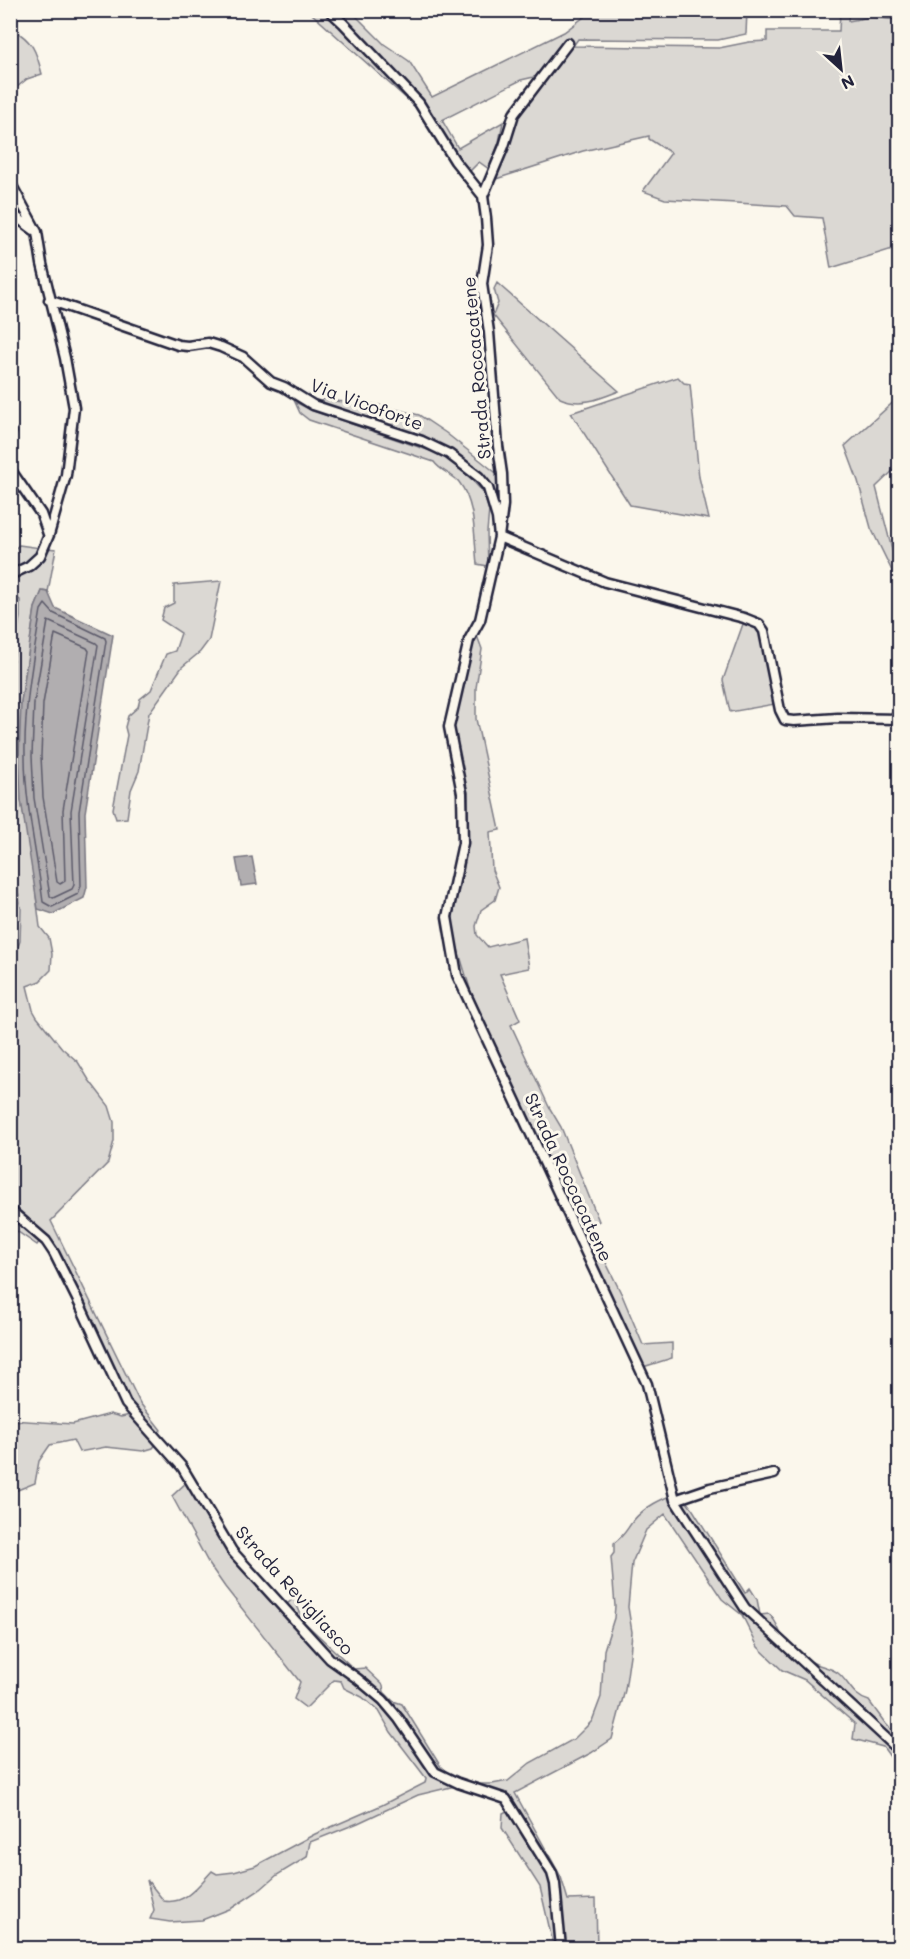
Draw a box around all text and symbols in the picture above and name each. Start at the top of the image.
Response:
north arrow [811,39,871,99]
text: N [838,71,858,95]
street label: Strada Roccacatene [456,276,496,460]
street label: Via Vicoforte [307,373,427,435]
street label: Strada Roccacatene [519,1089,619,1265]
street label: Strada Revigliasco [231,1520,360,1660]

